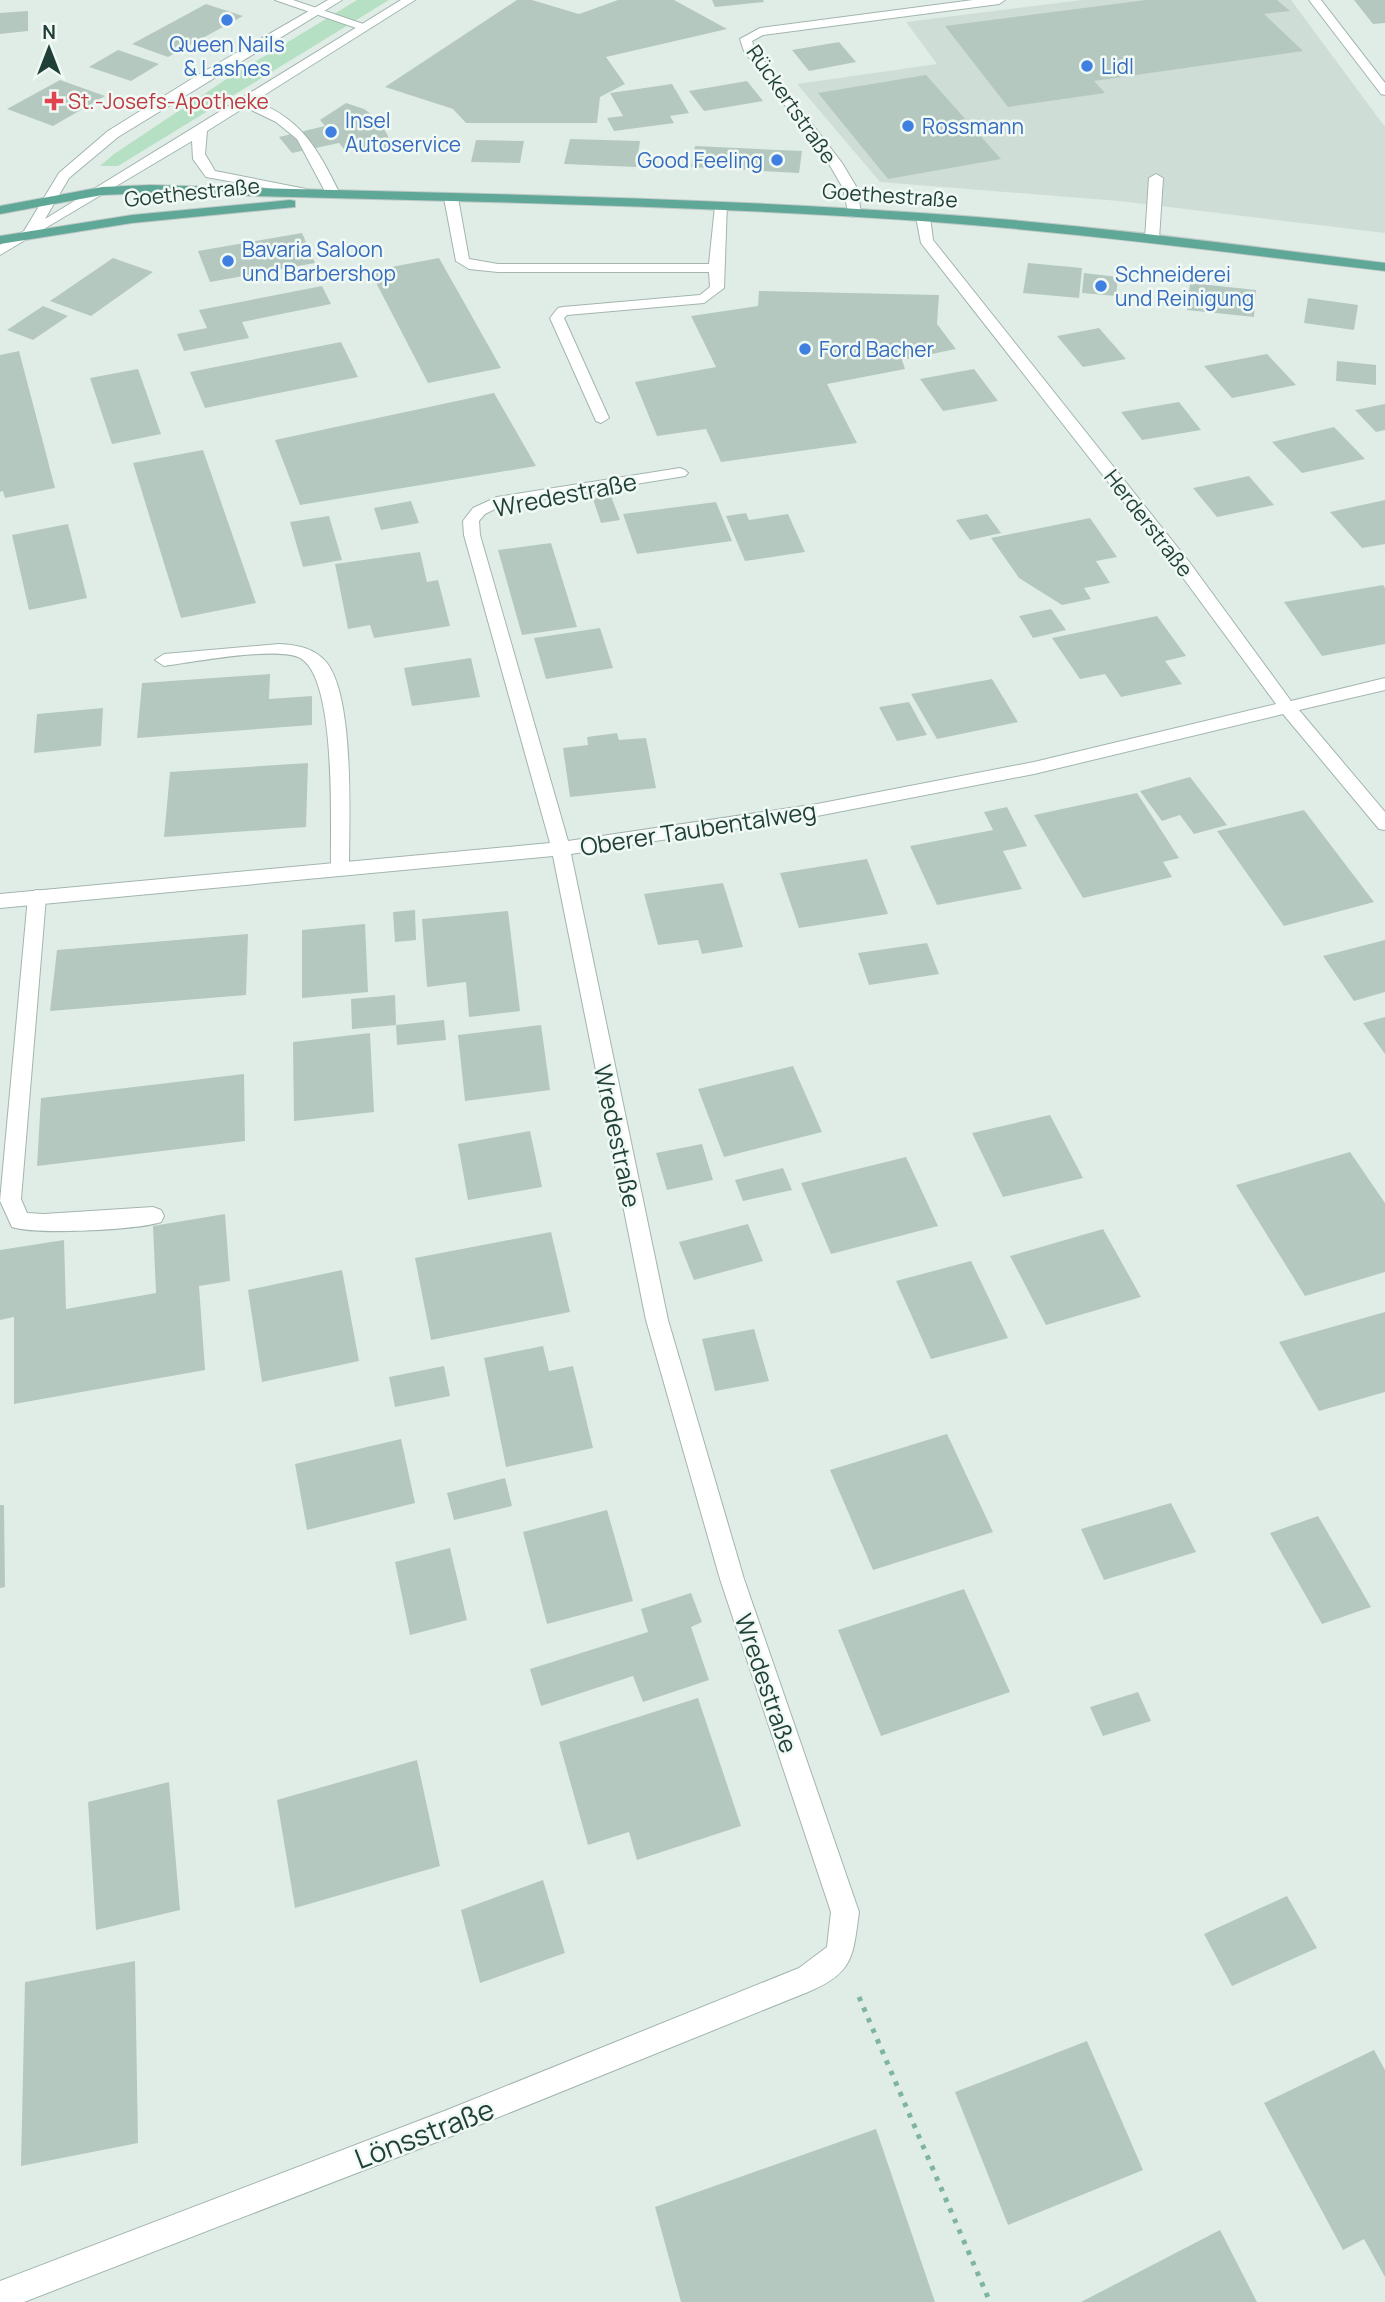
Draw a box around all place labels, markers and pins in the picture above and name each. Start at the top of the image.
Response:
marker: Queen Nails & Lashes [219,12,235,28]
place label: Queen Nails & Lashes [169,30,285,82]
place label: Lidl [1101,52,1134,80]
marker: Lidl [1079,58,1095,74]
place label: St.-Josefs-Apotheke [68,87,269,115]
marker: St.-Josefs-Apotheke [46,93,62,109]
place label: Insel Autoservice [345,106,461,158]
place label: Rossmann [922,112,1024,140]
marker: Rossmann [900,118,916,134]
marker: Insel Autoservice [323,124,339,140]
place label: Good Feeling [637,146,763,174]
marker: Good Feeling [769,152,785,168]
place label: Bavaria Saloon und Barbershop [242,235,396,287]
marker: Bavaria Saloon und Barbershop [220,253,236,269]
place label: Schneiderei und Reinigung [1115,260,1254,312]
marker: Schneiderei und Reinigung [1093,278,1109,294]
place label: Ford Bacher [819,335,935,363]
marker: Ford Bacher [797,341,813,357]

